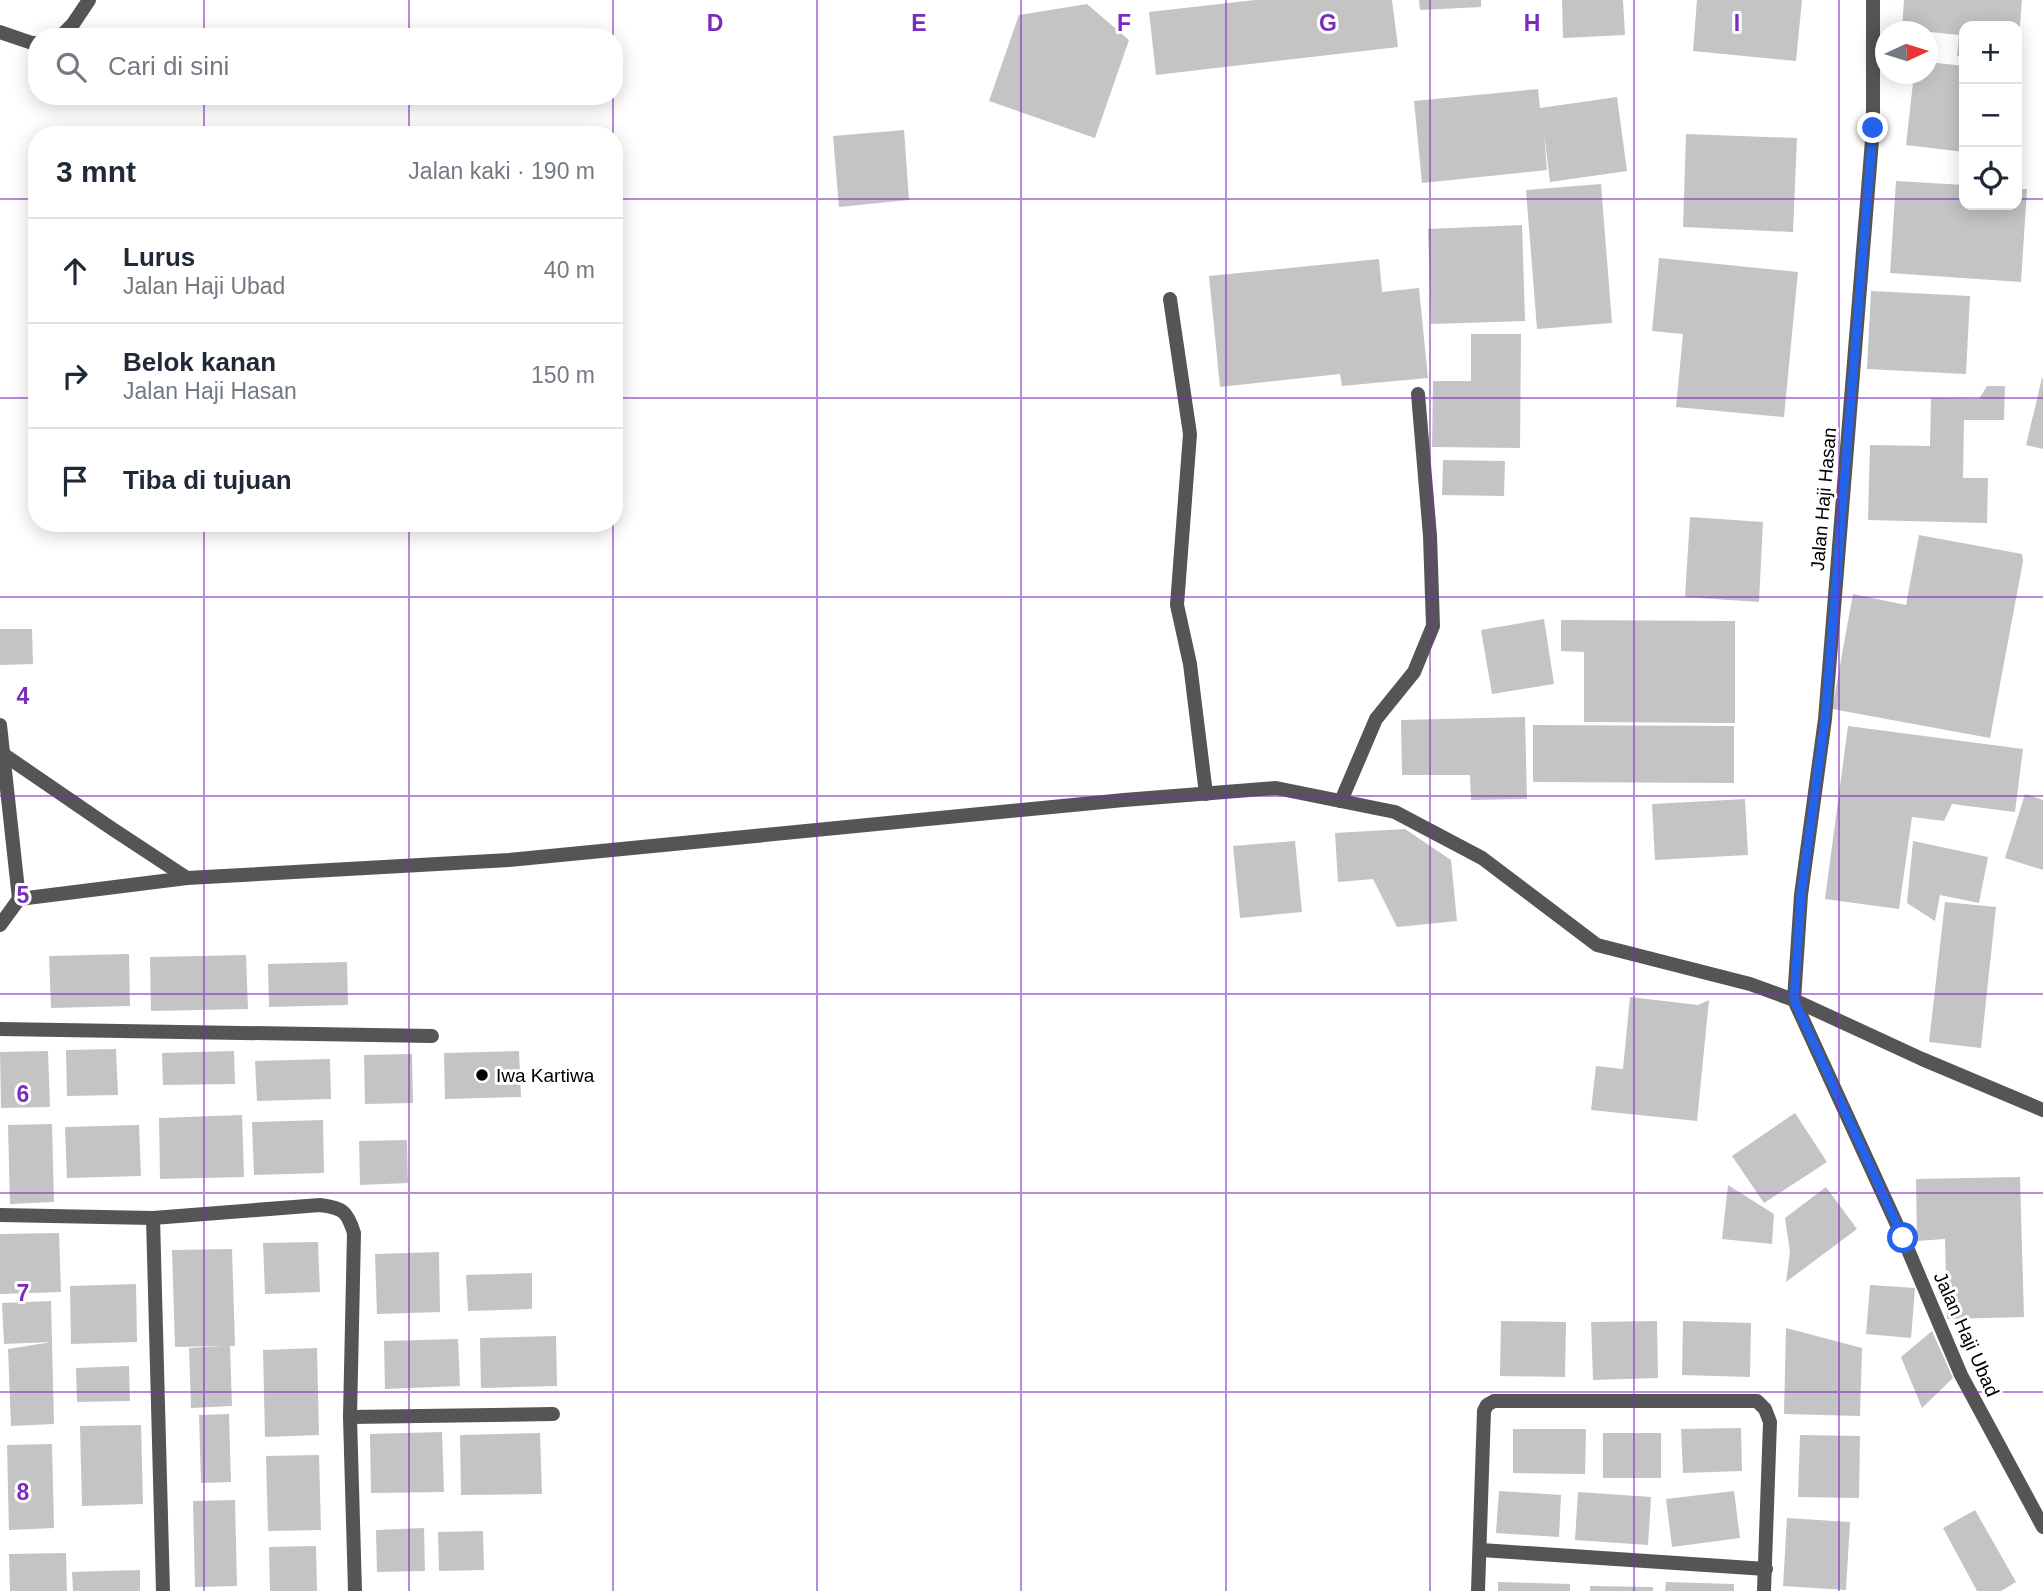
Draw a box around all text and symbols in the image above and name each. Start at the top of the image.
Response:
text: D [707,10,723,36]
text: E [911,10,927,36]
text: F [1117,10,1131,36]
text: G [1319,10,1337,36]
text: H [1524,10,1540,36]
text: I [1734,10,1740,36]
north arrow [1875,21,1938,84]
map controls [1959,21,2022,210]
button: + [1959,21,2022,84]
search box [28,28,623,105]
icon: search [52,48,90,86]
text: Cari di sini [108,51,229,81]
button: − [1959,84,2022,147]
route end [1857,112,1888,143]
button: locate [1959,147,2022,210]
text: 3 mnt [56,155,136,188]
text: Jalan kaki · 190 m [408,158,595,184]
text: Lurus [123,242,195,272]
icon: ahead [56,252,94,290]
text: 40 m [544,257,595,283]
text: Jalan Haji Ubad [123,273,285,299]
text: Belok kanan [123,347,276,377]
icon: right [56,357,94,395]
text: 150 m [531,362,595,388]
text: Jalan Haji Hasan [123,378,297,404]
street label: Jalan Haji Hasan [1807,427,1840,572]
icon: arrive [56,462,94,500]
text: Tiba di tujuan [123,465,292,495]
text: 4 [17,683,30,709]
text: 5 [17,882,30,908]
place label: Iwa Kartiwa [496,1065,595,1086]
marker: Iwa Kartiwa [474,1067,490,1083]
text: 6 [17,1081,29,1107]
route start [1887,1222,1918,1253]
street label: Jalan Haji Ubad [1930,1269,2003,1400]
text: 7 [17,1280,29,1306]
text: 8 [17,1479,30,1505]

